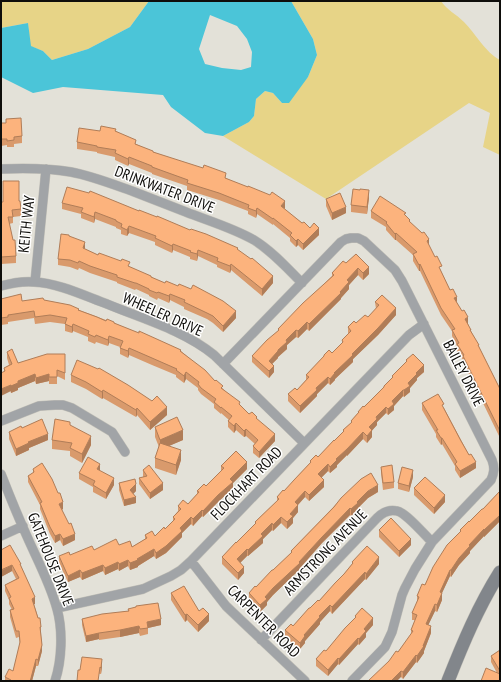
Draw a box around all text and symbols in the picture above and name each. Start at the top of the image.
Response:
street label: DRINKWATER DRIVE [112,161,218,217]
street label: KEITH WAY [14,194,38,254]
street label: WHEELER DRIVE [120,288,206,340]
street label: BAILEY DRIVE [439,337,489,409]
street label: FLOCKHART ROAD [206,442,286,524]
street label: ARMSTRONG AVENUE [279,505,371,599]
street label: GATEHOUSE DRIVE [24,510,78,608]
street label: CARPENTER ROAD [224,581,304,661]

